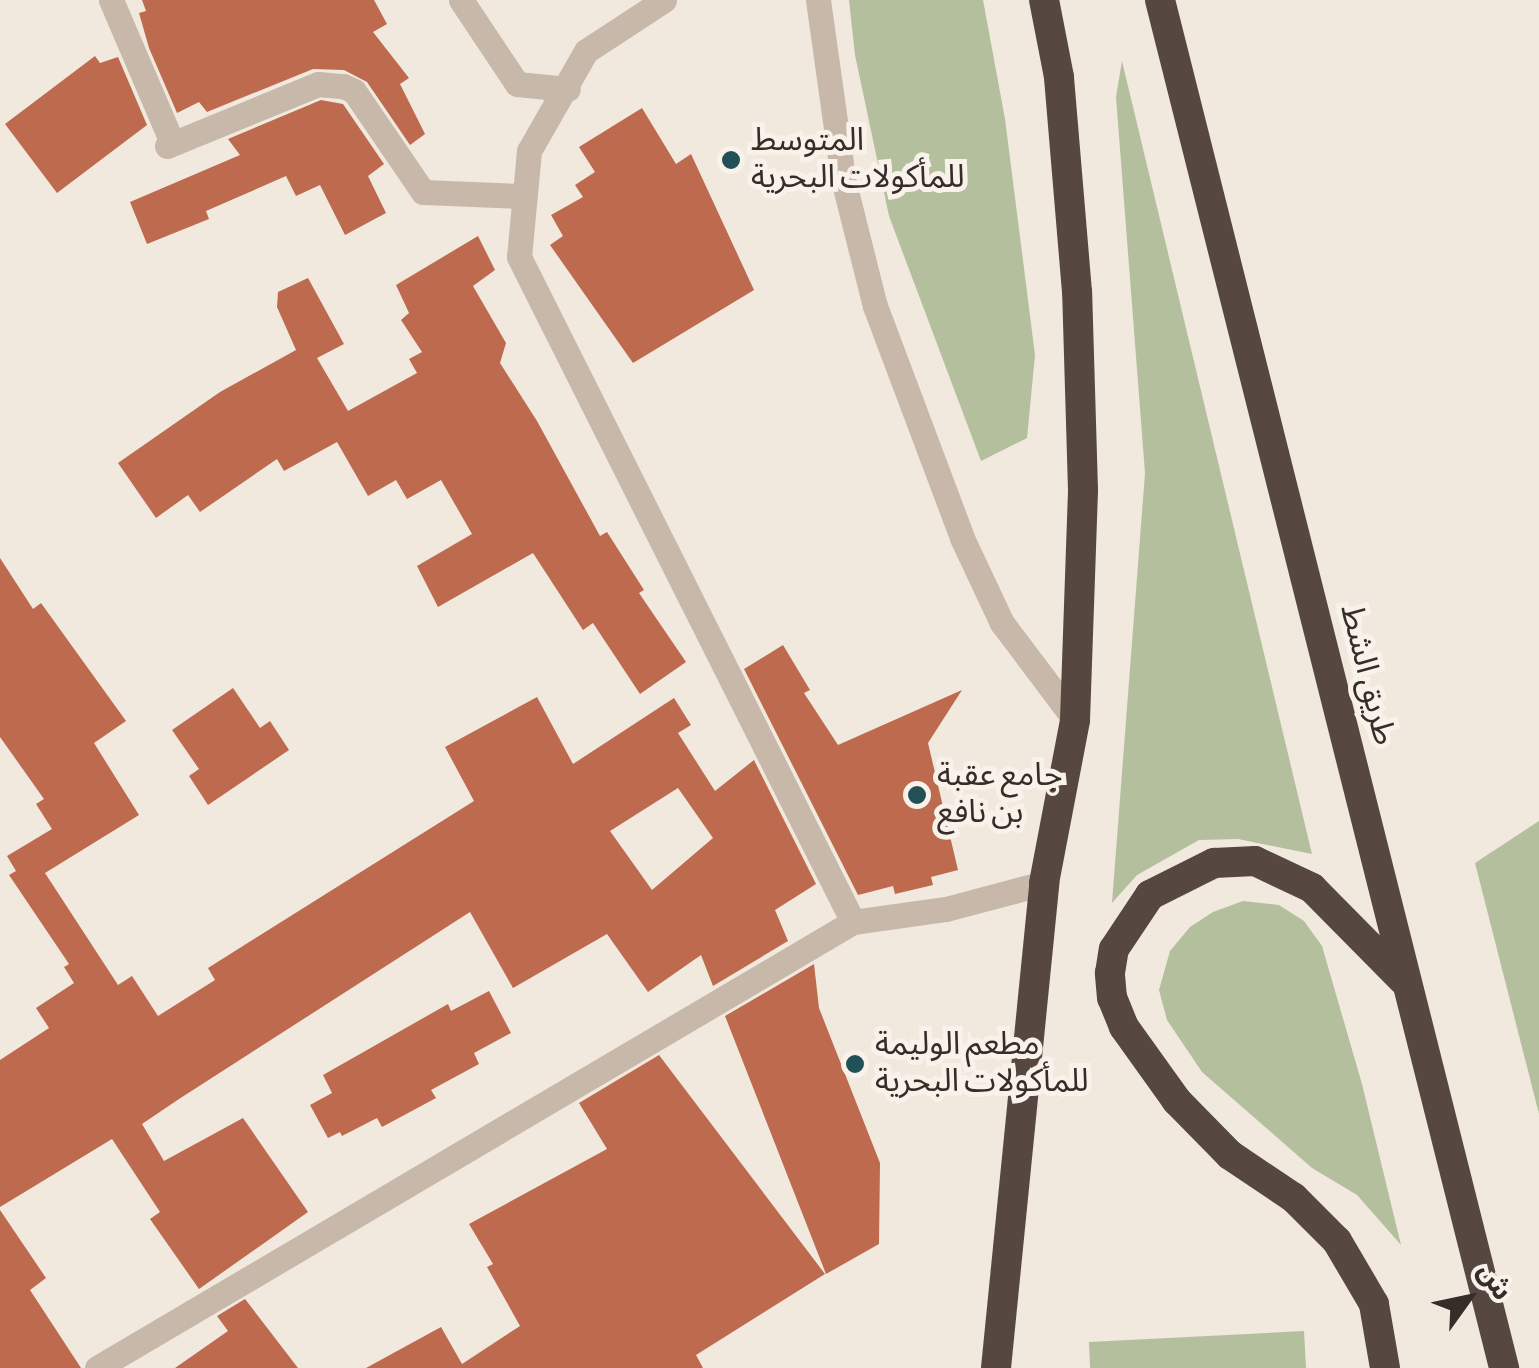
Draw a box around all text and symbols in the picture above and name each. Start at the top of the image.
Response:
place label: المتوسط للمأكولات البحرية [751,123,965,198]
marker: المتوسط للمأكولات البحرية [720,149,742,171]
street label: طريق الشط [1331,601,1403,749]
place label: جامع عقبة بن نافع [937,758,1063,833]
marker: جامع عقبة بن نافع [906,784,928,806]
place label: مطعم الوليمة للمأكولات البحرية [875,1027,1089,1102]
marker: مطعم الوليمة للمأكولات البحرية [844,1053,866,1075]
north arrow [1419,1248,1519,1348]
text: ش [1470,1256,1519,1306]

